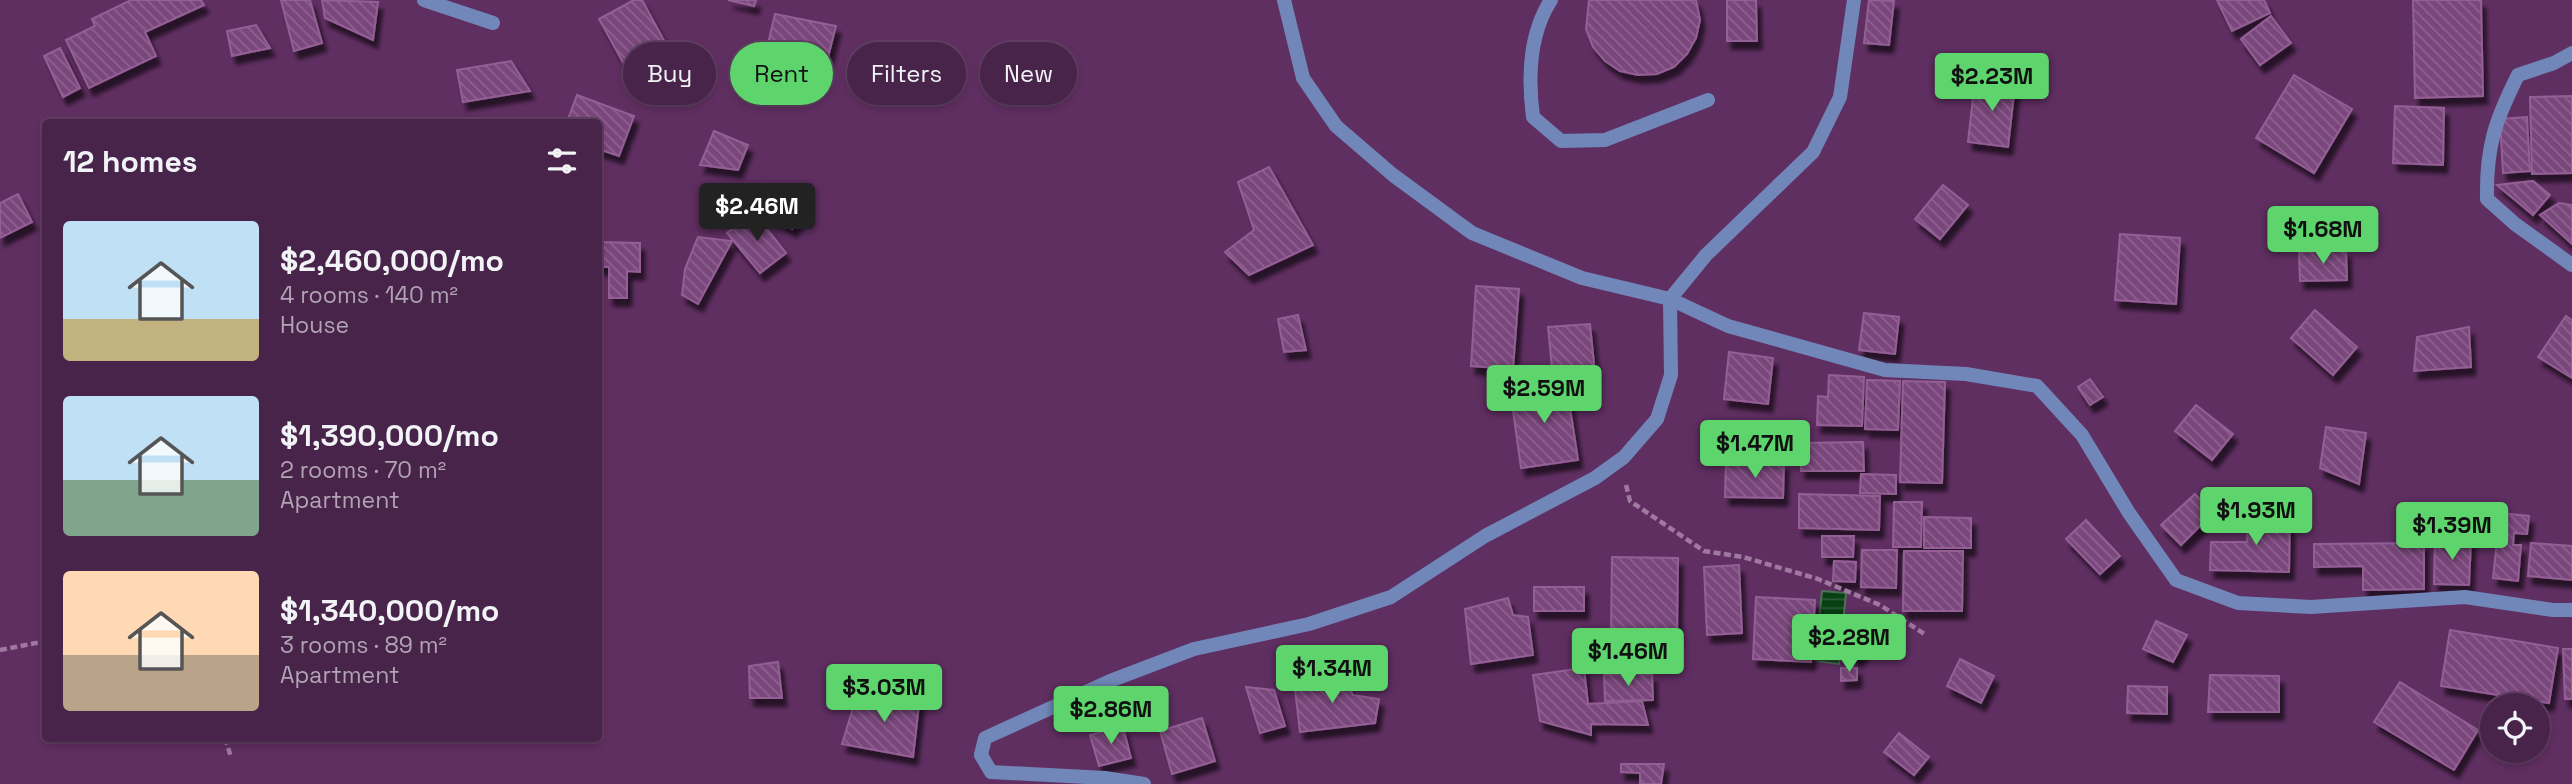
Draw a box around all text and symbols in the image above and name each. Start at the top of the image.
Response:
chip: Buy [623,42,716,105]
chip: Rent [730,42,833,105]
chip: Filters [847,42,966,105]
chip: New [980,42,1077,105]
pin: $2.23M [1935,54,2049,113]
text: $2.23M [1951,61,2033,91]
text: 12 homes [63,142,198,181]
icon: filters [543,142,581,180]
pin: $2.46M [700,184,814,243]
text: $2.46M [715,191,799,221]
pin: $1.68M [2266,206,2380,266]
text: $1.68M [2283,214,2363,244]
text: $2,460,000/mo [280,241,504,280]
icon: home [119,249,203,333]
text: 4 rooms · 140 m² [280,280,458,310]
text: House [280,310,349,340]
pin: $2.59M [1487,366,1601,425]
text: $2.59M [1503,373,1585,403]
text: $1,390,000/mo [280,416,499,455]
pin: $1.47M [1698,420,1812,480]
icon: home [119,424,203,508]
text: $1.47M [1716,428,1794,458]
text: 2 rooms · 70 m² [280,455,446,485]
text: Apartment [280,485,400,515]
pin: $1.93M [2199,488,2313,547]
text: $1.93M [2216,495,2296,525]
pin: $1.39M [2395,503,2509,562]
text: $1.39M [2412,510,2492,540]
text: $1,340,000/mo [280,591,499,630]
icon: home [119,599,203,683]
pin: $2.28M [1792,614,1906,674]
text: $2.28M [1808,622,1890,652]
pin: $1.46M [1571,628,1685,688]
text: 3 rooms · 89 m² [280,630,447,660]
text: $1.46M [1588,636,1668,666]
pin: $1.34M [1275,646,1389,705]
text: $1.34M [1292,653,1372,683]
text: Apartment [280,660,400,690]
pin: $3.03M [827,664,941,724]
text: $3.03M [842,672,926,702]
pin: $2.86M [1054,686,1168,746]
map controls [2480,693,2550,763]
button: locate [2480,693,2550,763]
text: $2.86M [1070,694,1152,724]

